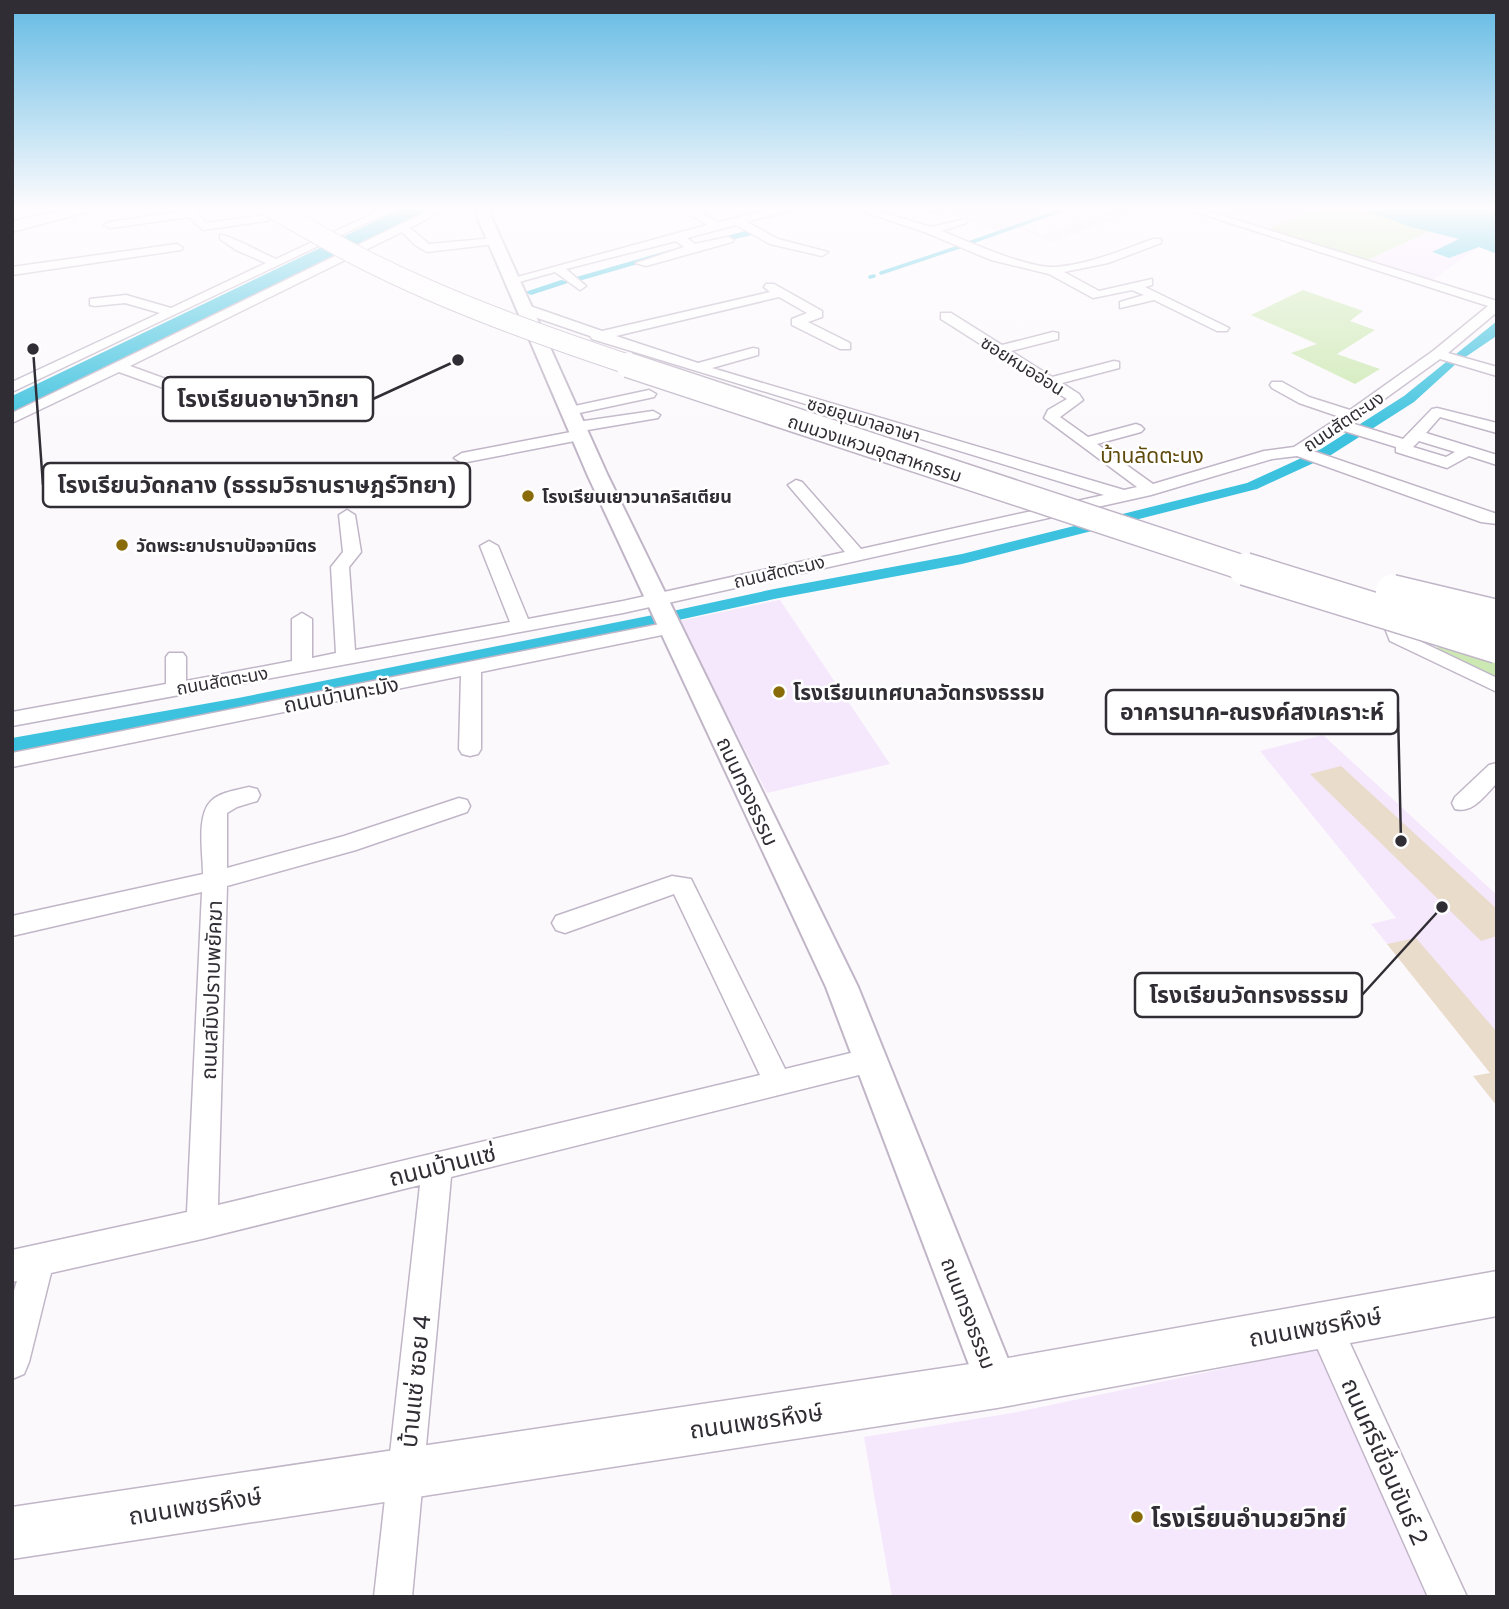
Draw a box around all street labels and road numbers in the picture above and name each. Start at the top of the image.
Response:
street label: ซอยหมออ่อน [977,331,1069,399]
street label: ถนนสัตตะนง [1298,386,1388,456]
street label: ซอยอุนบาลอาษา [804,391,923,448]
street label: ถนนวงแหวนอุตสาหกรรม [785,409,965,487]
street label: ถนนสัตตะนง [731,550,827,592]
street label: ถนนสัตตะนง [174,661,270,699]
street label: ถนนบ้านทะมัง [281,670,401,718]
street label: ถนนทรงธรรม [711,732,785,850]
street label: ถนนสมิงปราบพยัคฆา [195,900,227,1080]
street label: ถนนบ้านแซ่ [385,1137,499,1191]
street label: ถนนทรงธรรม [936,1253,1002,1373]
street label: ถนนเพชรหึงษ์ [1246,1300,1384,1352]
street label: บ้านแซ่ ซอย 4 [393,1313,435,1449]
street label: ถนนศรีเขื่อนขันธ์ 2 [1336,1373,1437,1549]
street label: ถนนเพชรหึงษ์ [687,1396,825,1444]
street label: ถนนเพชรหึงษ์ [126,1480,264,1530]

